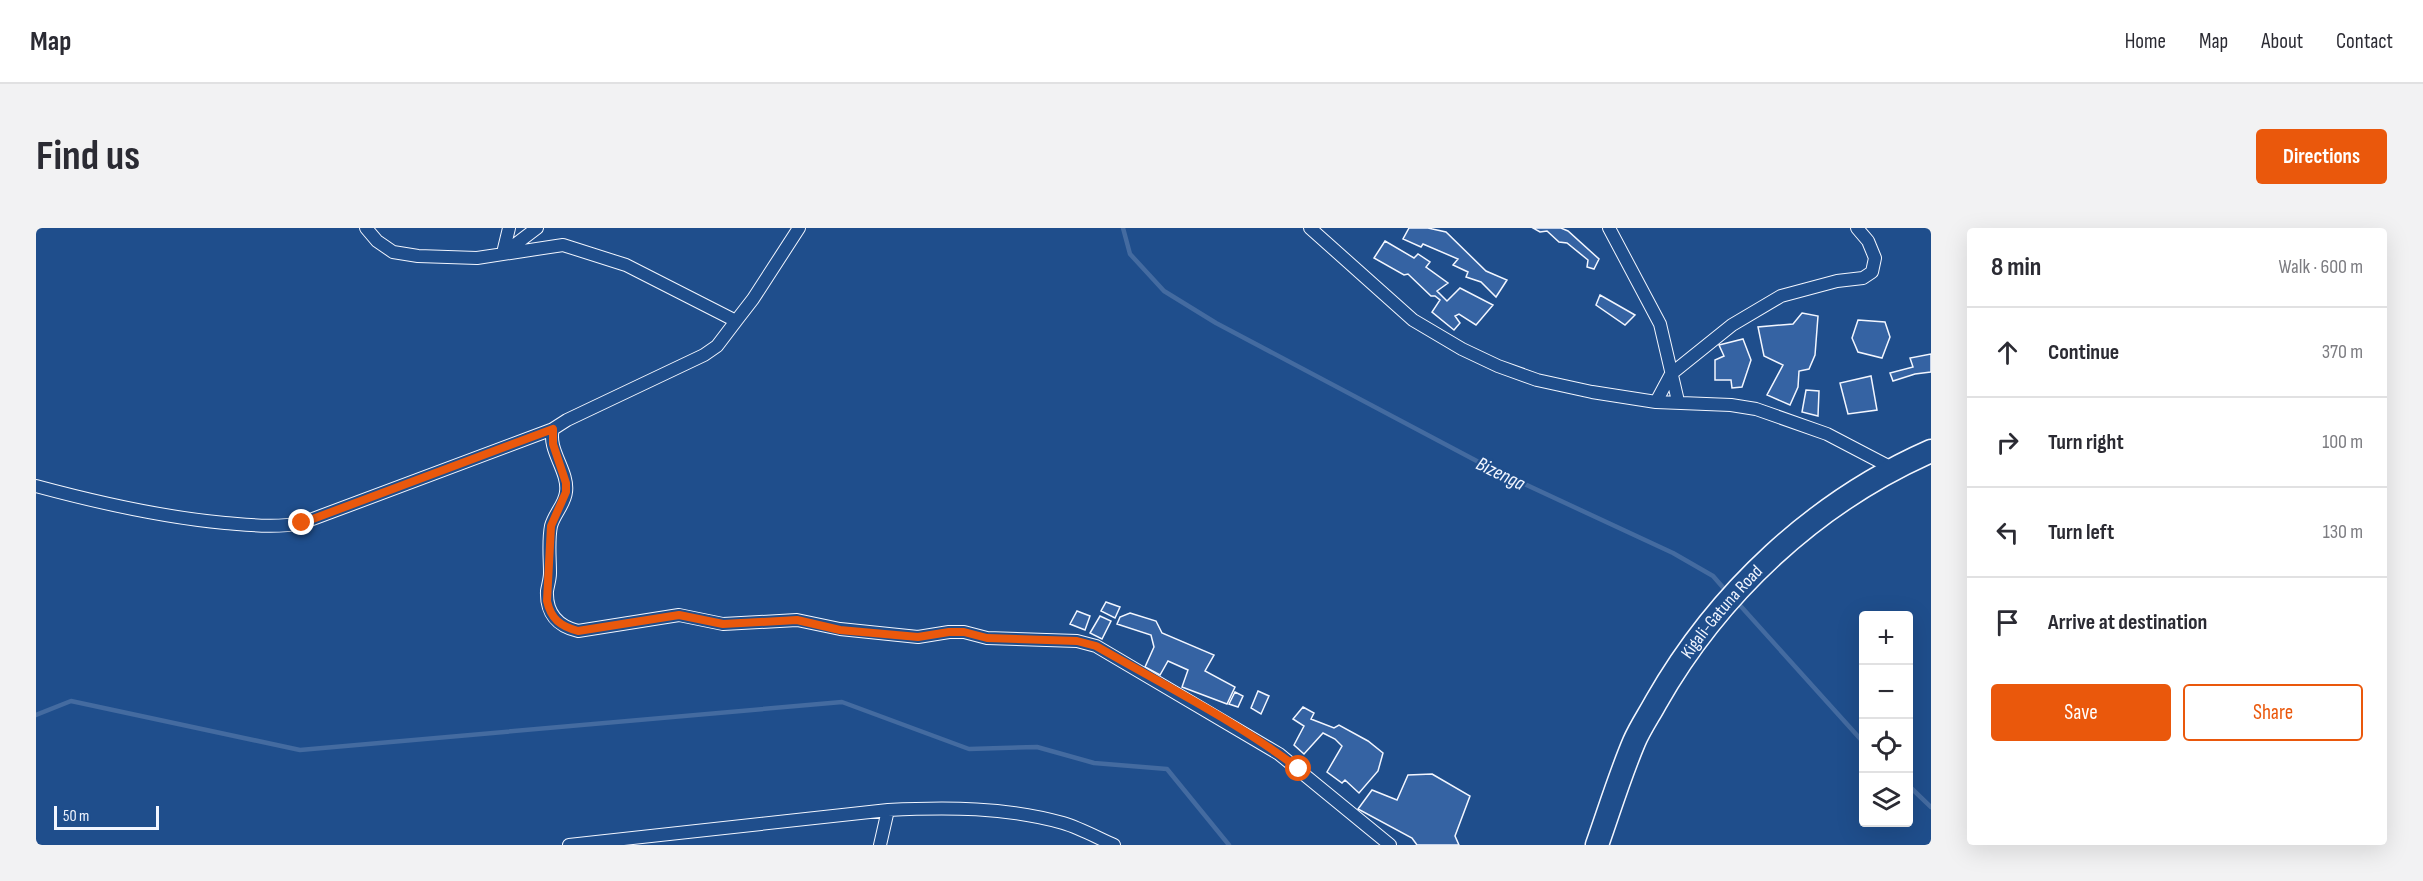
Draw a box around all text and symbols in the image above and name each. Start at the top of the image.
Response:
text: Map [30,25,71,58]
text: Home [2125,29,2166,54]
text: Map [2199,29,2228,54]
text: About [2261,29,2303,54]
text: Contact [2336,29,2393,54]
button: Directions [2256,129,2387,184]
text: Find us [36,131,140,182]
text: 8 min [1991,252,2041,283]
text: Walk · 600 m [2279,255,2363,279]
icon: ahead [1991,336,2024,369]
text: Continue [2048,339,2119,366]
text: 370 m [2322,340,2363,364]
icon: right [1991,426,2024,459]
text: Turn right [2048,429,2124,456]
text: 100 m [2322,430,2363,454]
water label: Bizenga [1472,452,1529,496]
route end [288,509,314,535]
icon: left [1991,516,2024,549]
text: Turn left [2048,519,2114,546]
text: 130 m [2323,520,2363,544]
street label: Kigali-Gatuna Road [1677,561,1767,663]
icon: arrive [1991,606,2024,639]
text: Arrive at destination [2048,609,2207,636]
map controls [1859,611,1913,827]
button: + [1859,611,1913,665]
button: − [1859,665,1913,719]
button: Save [1991,684,2171,741]
button: Share [2183,684,2363,741]
button: locate [1859,719,1913,773]
route start [1285,755,1311,781]
button: layers [1859,773,1913,827]
scale bar [54,803,159,830]
text: 50 m [63,807,89,826]

